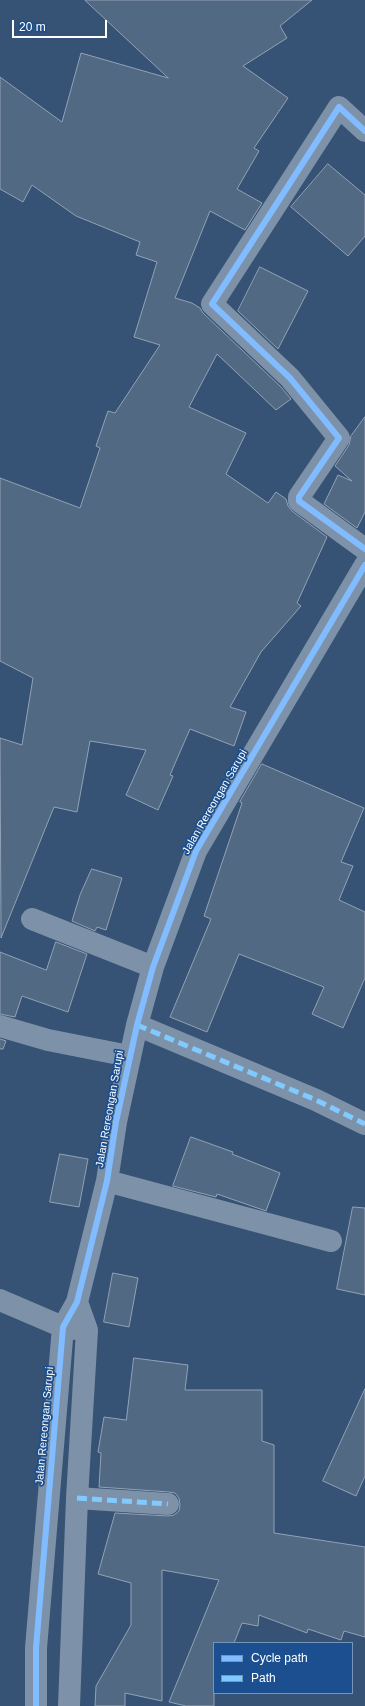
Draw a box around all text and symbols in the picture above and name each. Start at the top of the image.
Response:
scale bar [14,12,109,38]
text: 20 m [19,20,46,34]
street label: Jalan Rereongan Sarupi [180,747,250,857]
street label: Jalan Rereongan Sarupi [93,1049,127,1169]
street label: Jalan Rereongan Sarupi [33,1366,57,1486]
legend [213,1642,353,1694]
text: Cycle path [251,1651,308,1665]
text: Path [251,1671,276,1685]

